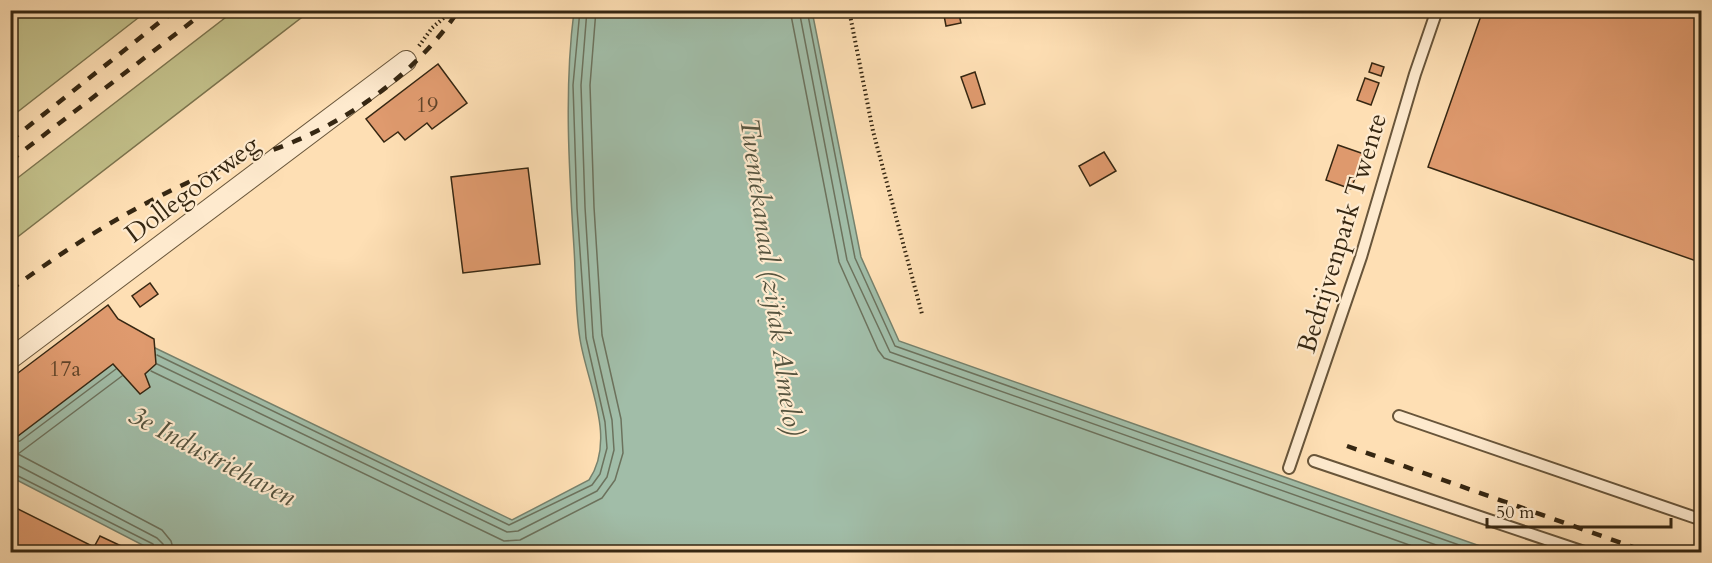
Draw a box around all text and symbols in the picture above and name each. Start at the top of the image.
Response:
house number: 19 [416,90,438,120]
street label: Bedrijvenpark Twente [1289,109,1395,357]
water label: Twentekanaal (zijtak Almelo) [730,116,812,438]
street label: Dollegoorweg [118,127,267,251]
house number: 17a [49,354,82,384]
water label: 3e Industriehaven [122,396,302,516]
scale bar [1487,491,1672,529]
text: 50 m [1496,500,1535,525]

